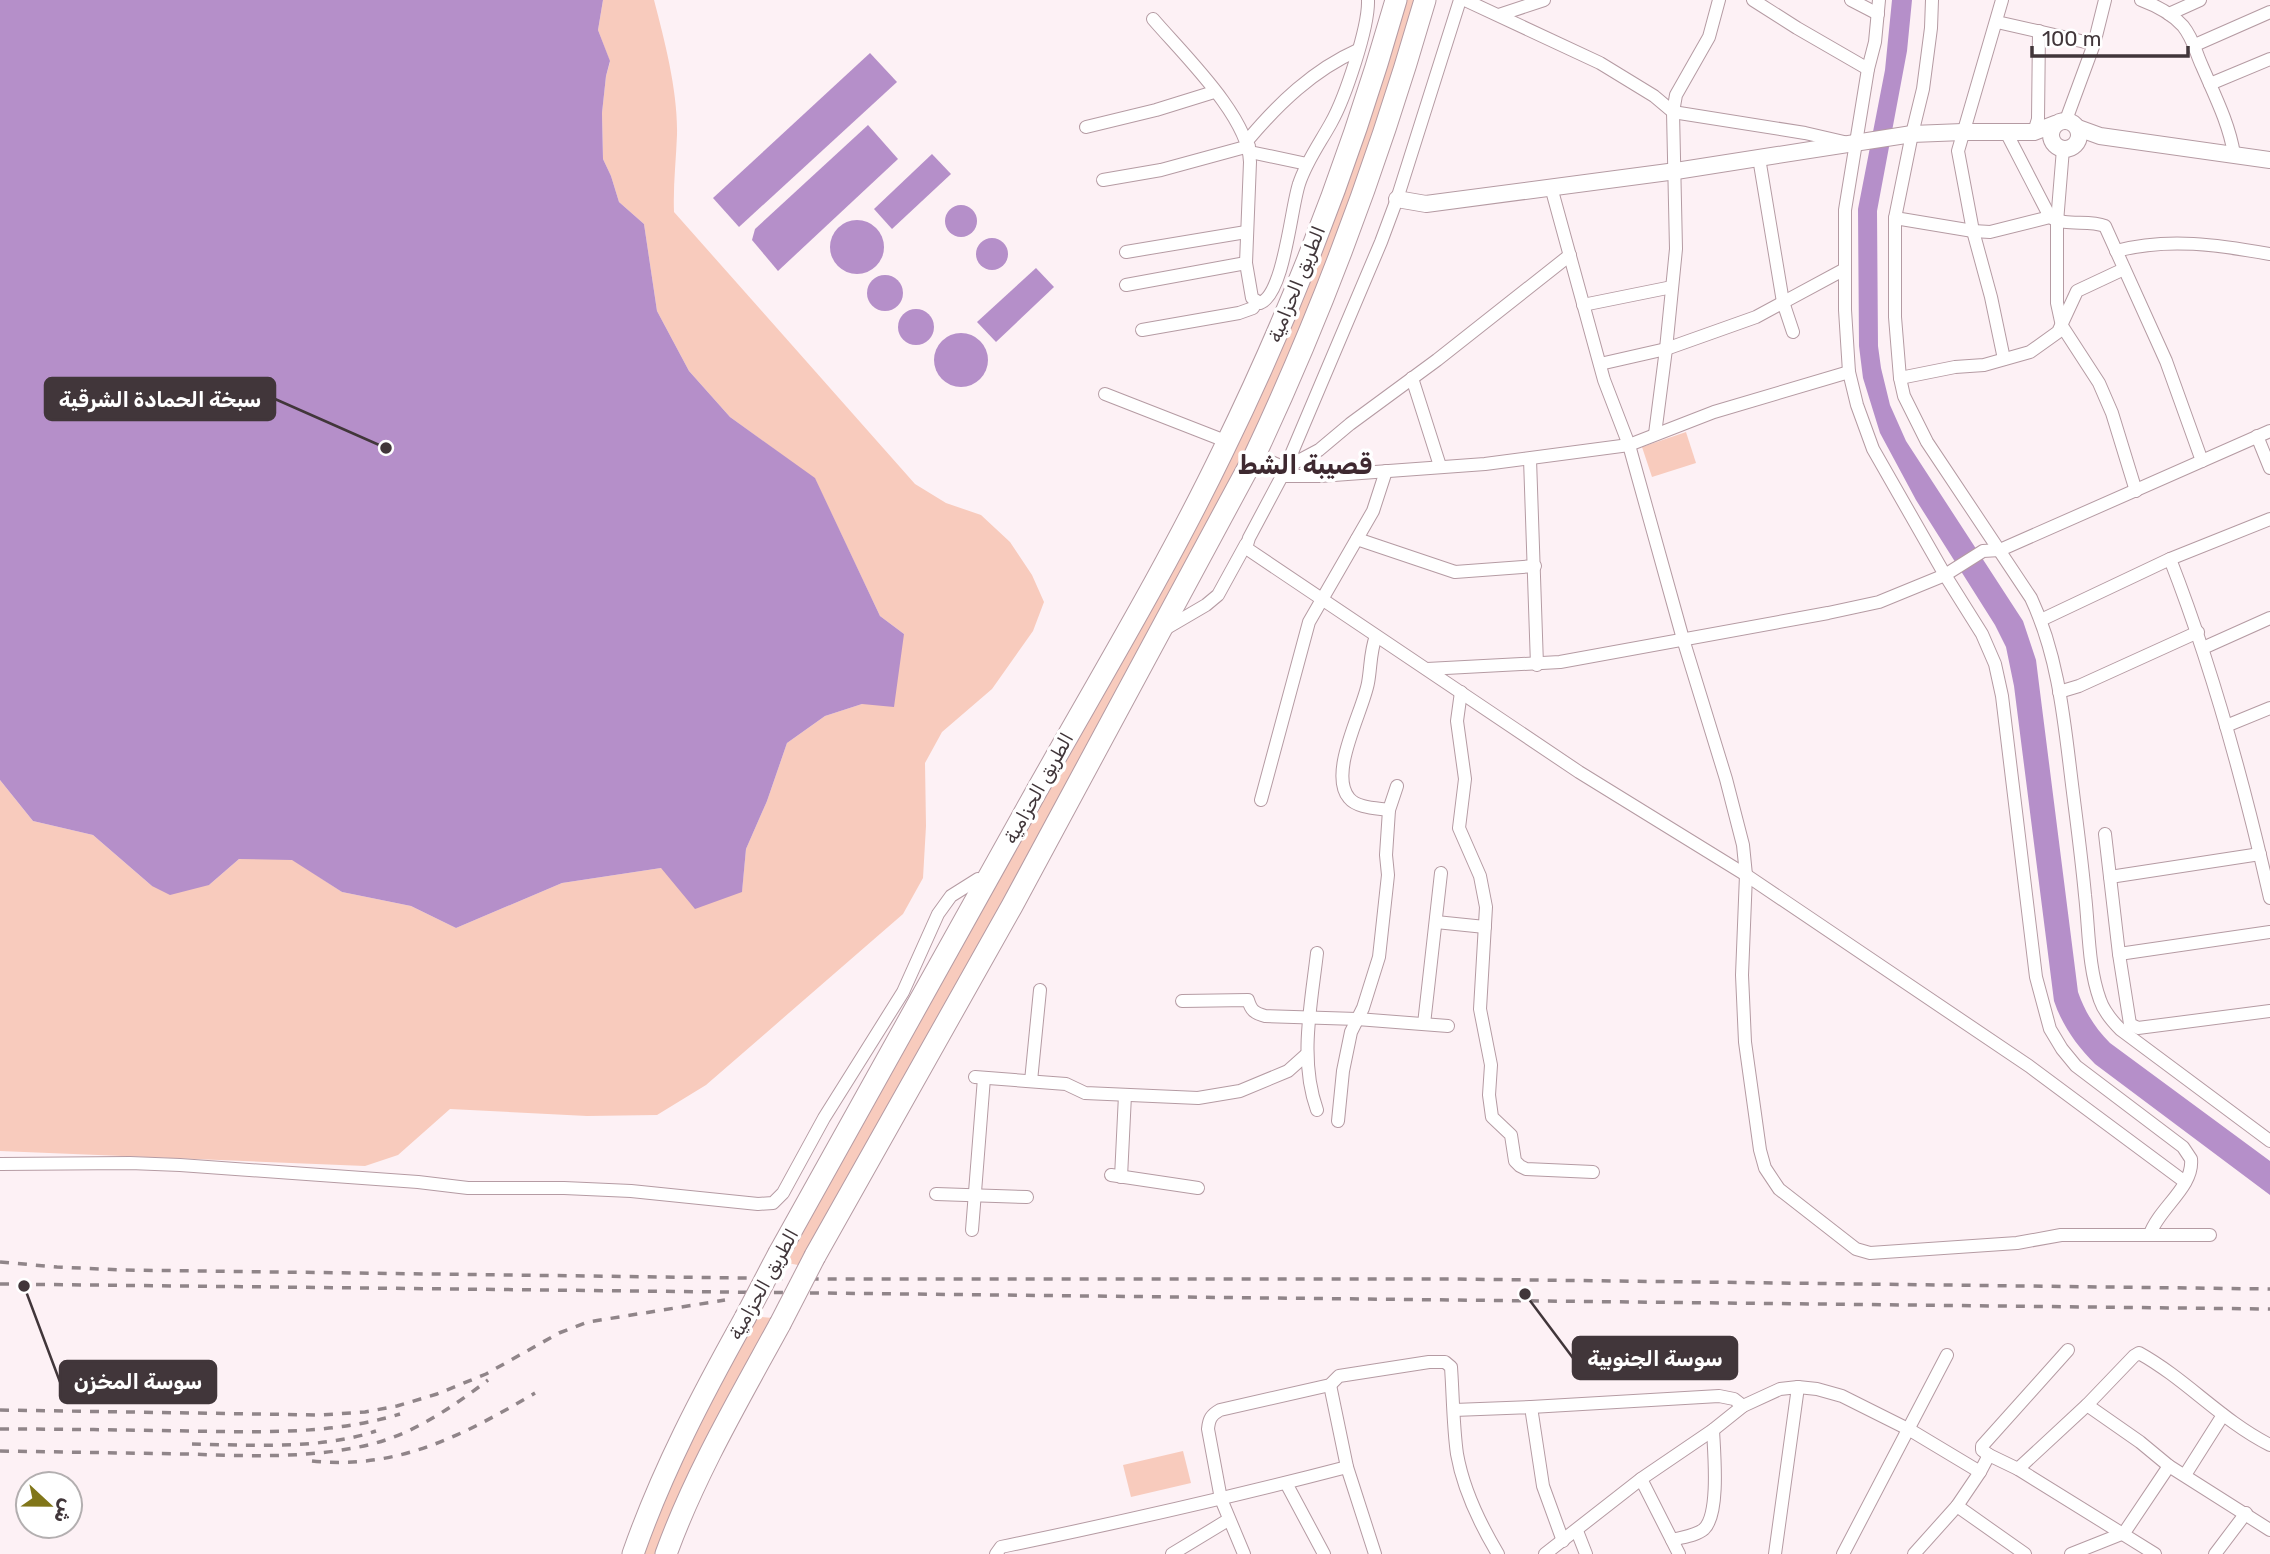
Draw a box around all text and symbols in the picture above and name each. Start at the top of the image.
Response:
scale bar [2032,14,2188,58]
text: 100 m [2042,26,2101,51]
street label: الطريق الحزامية [1263,223,1330,346]
callout: سبخة الحمادة الشرقية [45,378,275,420]
text: سبخة الحمادة الشرقية [59,387,261,413]
district label: قصيبة الشط [1238,450,1372,481]
street label: الطريق الحزامية [999,729,1078,848]
street label: الطريق الحزامية [724,1225,803,1344]
callout: سوسة الجنوبية [1573,1337,1737,1379]
text: سوسة الجنوبية [1587,1346,1723,1372]
callout: سوسة المخزن [60,1361,216,1403]
text: سوسة المخزن [74,1369,202,1395]
north arrow [14,1470,84,1540]
text: ش [49,1496,79,1527]

